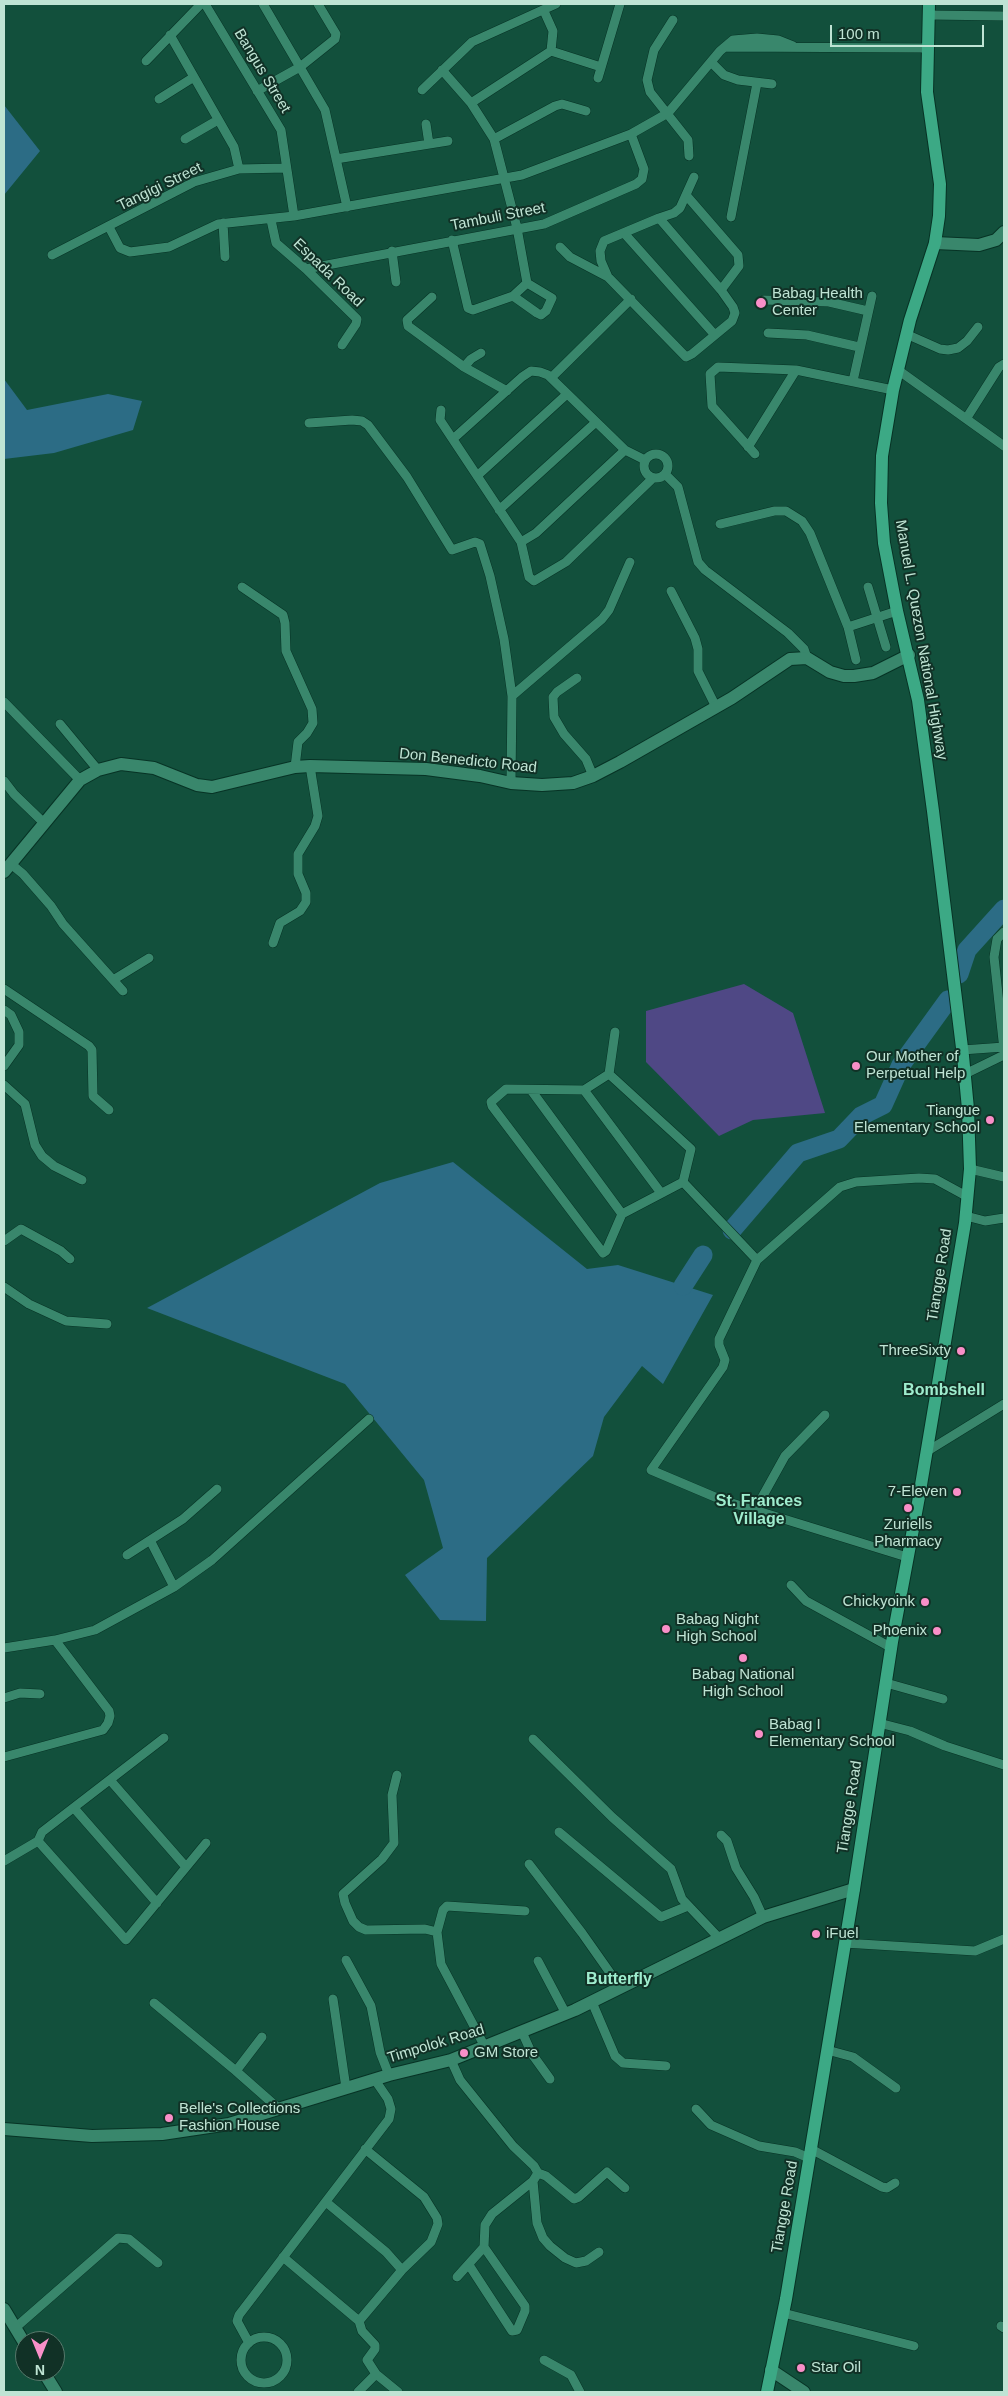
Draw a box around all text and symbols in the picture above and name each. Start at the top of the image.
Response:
scale bar [833,15,987,47]
text: 100 m [838,25,880,42]
street label: Bangus Street [230,26,294,116]
street label: Tangigi Street [115,159,205,215]
street label: Tambuli Street [449,199,547,235]
street label: Espada Road [289,235,367,311]
place label: Babag Health Center [772,285,863,320]
marker: Babag Health Center [754,296,768,310]
street label: Manuel L. Quezon National Highway [891,519,951,761]
street label: Don Benedicto Road [398,745,538,777]
place label: Our Mother of Perpetual Help [866,1048,965,1083]
marker: Our Mother of Perpetual Help [850,1060,862,1072]
place label: Tiangue Elementary School [854,1102,980,1137]
marker: Tiangue Elementary School [984,1114,996,1126]
street label: Tiangge Road [924,1227,956,1323]
place label: ThreeSixty [879,1342,951,1360]
marker: ThreeSixty [955,1345,967,1357]
district label: Bombshell [903,1381,985,1401]
place label: 7-Eleven [888,1483,947,1501]
marker: 7-Eleven [951,1486,963,1498]
district label: St. Frances Village [716,1492,802,1530]
marker: Zuriells Pharmacy [902,1502,914,1514]
place label: Zuriells Pharmacy [874,1516,942,1551]
place label: Chickyoink [842,1593,915,1611]
marker: Chickyoink [919,1596,931,1608]
place label: Babag Night High School [676,1611,759,1646]
place label: Phoenix [873,1622,927,1640]
marker: Babag Night High School [660,1623,672,1635]
marker: Phoenix [931,1625,943,1637]
marker: Babag National High School [737,1652,749,1664]
place label: Babag National High School [692,1666,794,1701]
place label: Babag I Elementary School [769,1716,895,1751]
marker: Babag I Elementary School [753,1728,765,1740]
street label: Tiangge Road [834,1759,866,1855]
place label: iFuel [826,1925,859,1943]
marker: iFuel [810,1928,822,1940]
district label: Butterfly [586,1970,652,1990]
street label: Timpolok Road [385,2021,487,2067]
place label: GM Store [474,2044,538,2062]
marker: GM Store [458,2047,470,2059]
place label: Belle's Collections Fashion House [179,2100,300,2135]
marker: Belle's Collections Fashion House [163,2112,175,2124]
street label: Tiangge Road [768,2159,802,2255]
north arrow [15,2331,65,2381]
place label: Star Oil [811,2359,861,2377]
text: N [35,2362,45,2378]
marker: Star Oil [795,2362,807,2374]

